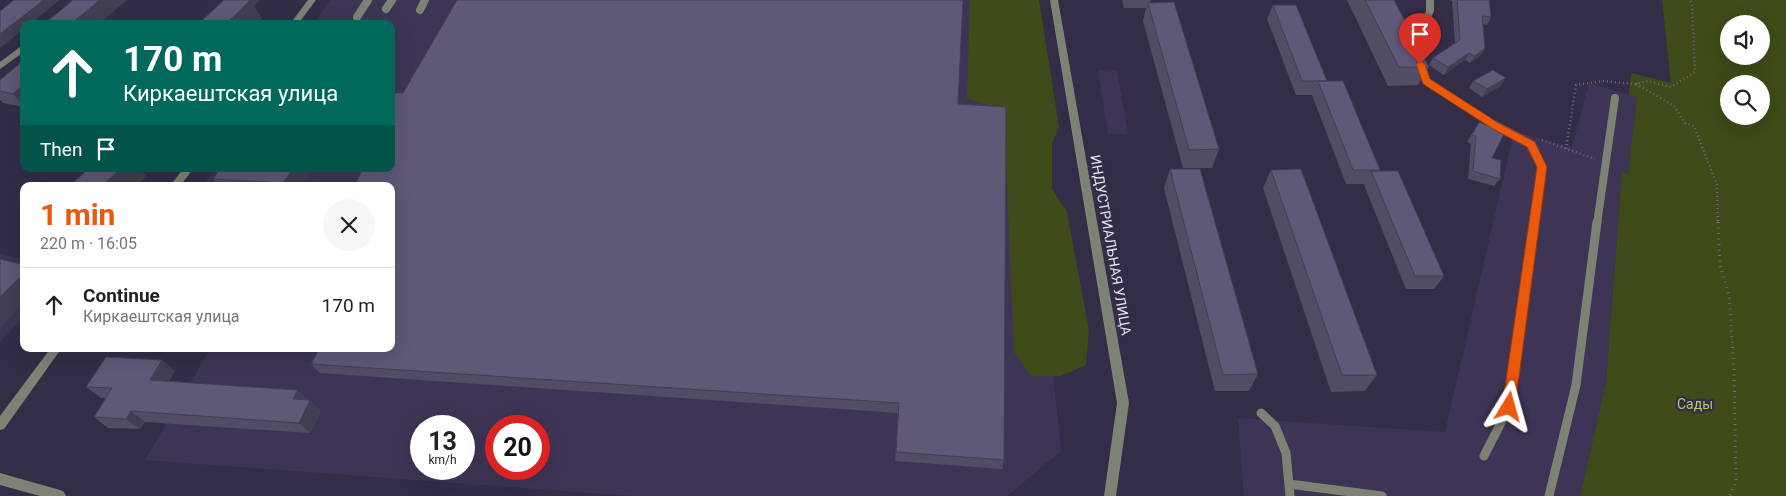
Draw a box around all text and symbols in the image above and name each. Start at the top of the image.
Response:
pin [1399,13,1441,64]
map controls [1720,15,1770,125]
button: sound [1720,15,1770,65]
icon: arrive [1406,20,1434,48]
text: 170 m [123,39,222,80]
icon: ahead [40,40,105,105]
button: search [1720,75,1770,125]
text: Киркаештская улица [123,81,338,106]
icon: arrive [92,135,120,163]
text: Then [40,138,82,161]
street label: ИНДУСТРИАЛЬНАЯ УЛИЦА [1087,154,1135,336]
text: 1 min [40,197,115,232]
button: close [323,199,375,251]
text: 220 m · 16:05 [40,234,137,253]
text: Continue [83,284,160,307]
icon: ahead [40,291,68,319]
text: 170 m [322,294,375,317]
text: Киркаештская улица [83,307,240,326]
position arrow [1482,380,1534,432]
park label: Сады [1677,396,1713,412]
speed limit sign: 20 [485,415,550,480]
text: 13 [428,427,457,456]
text: km/h [428,453,457,467]

